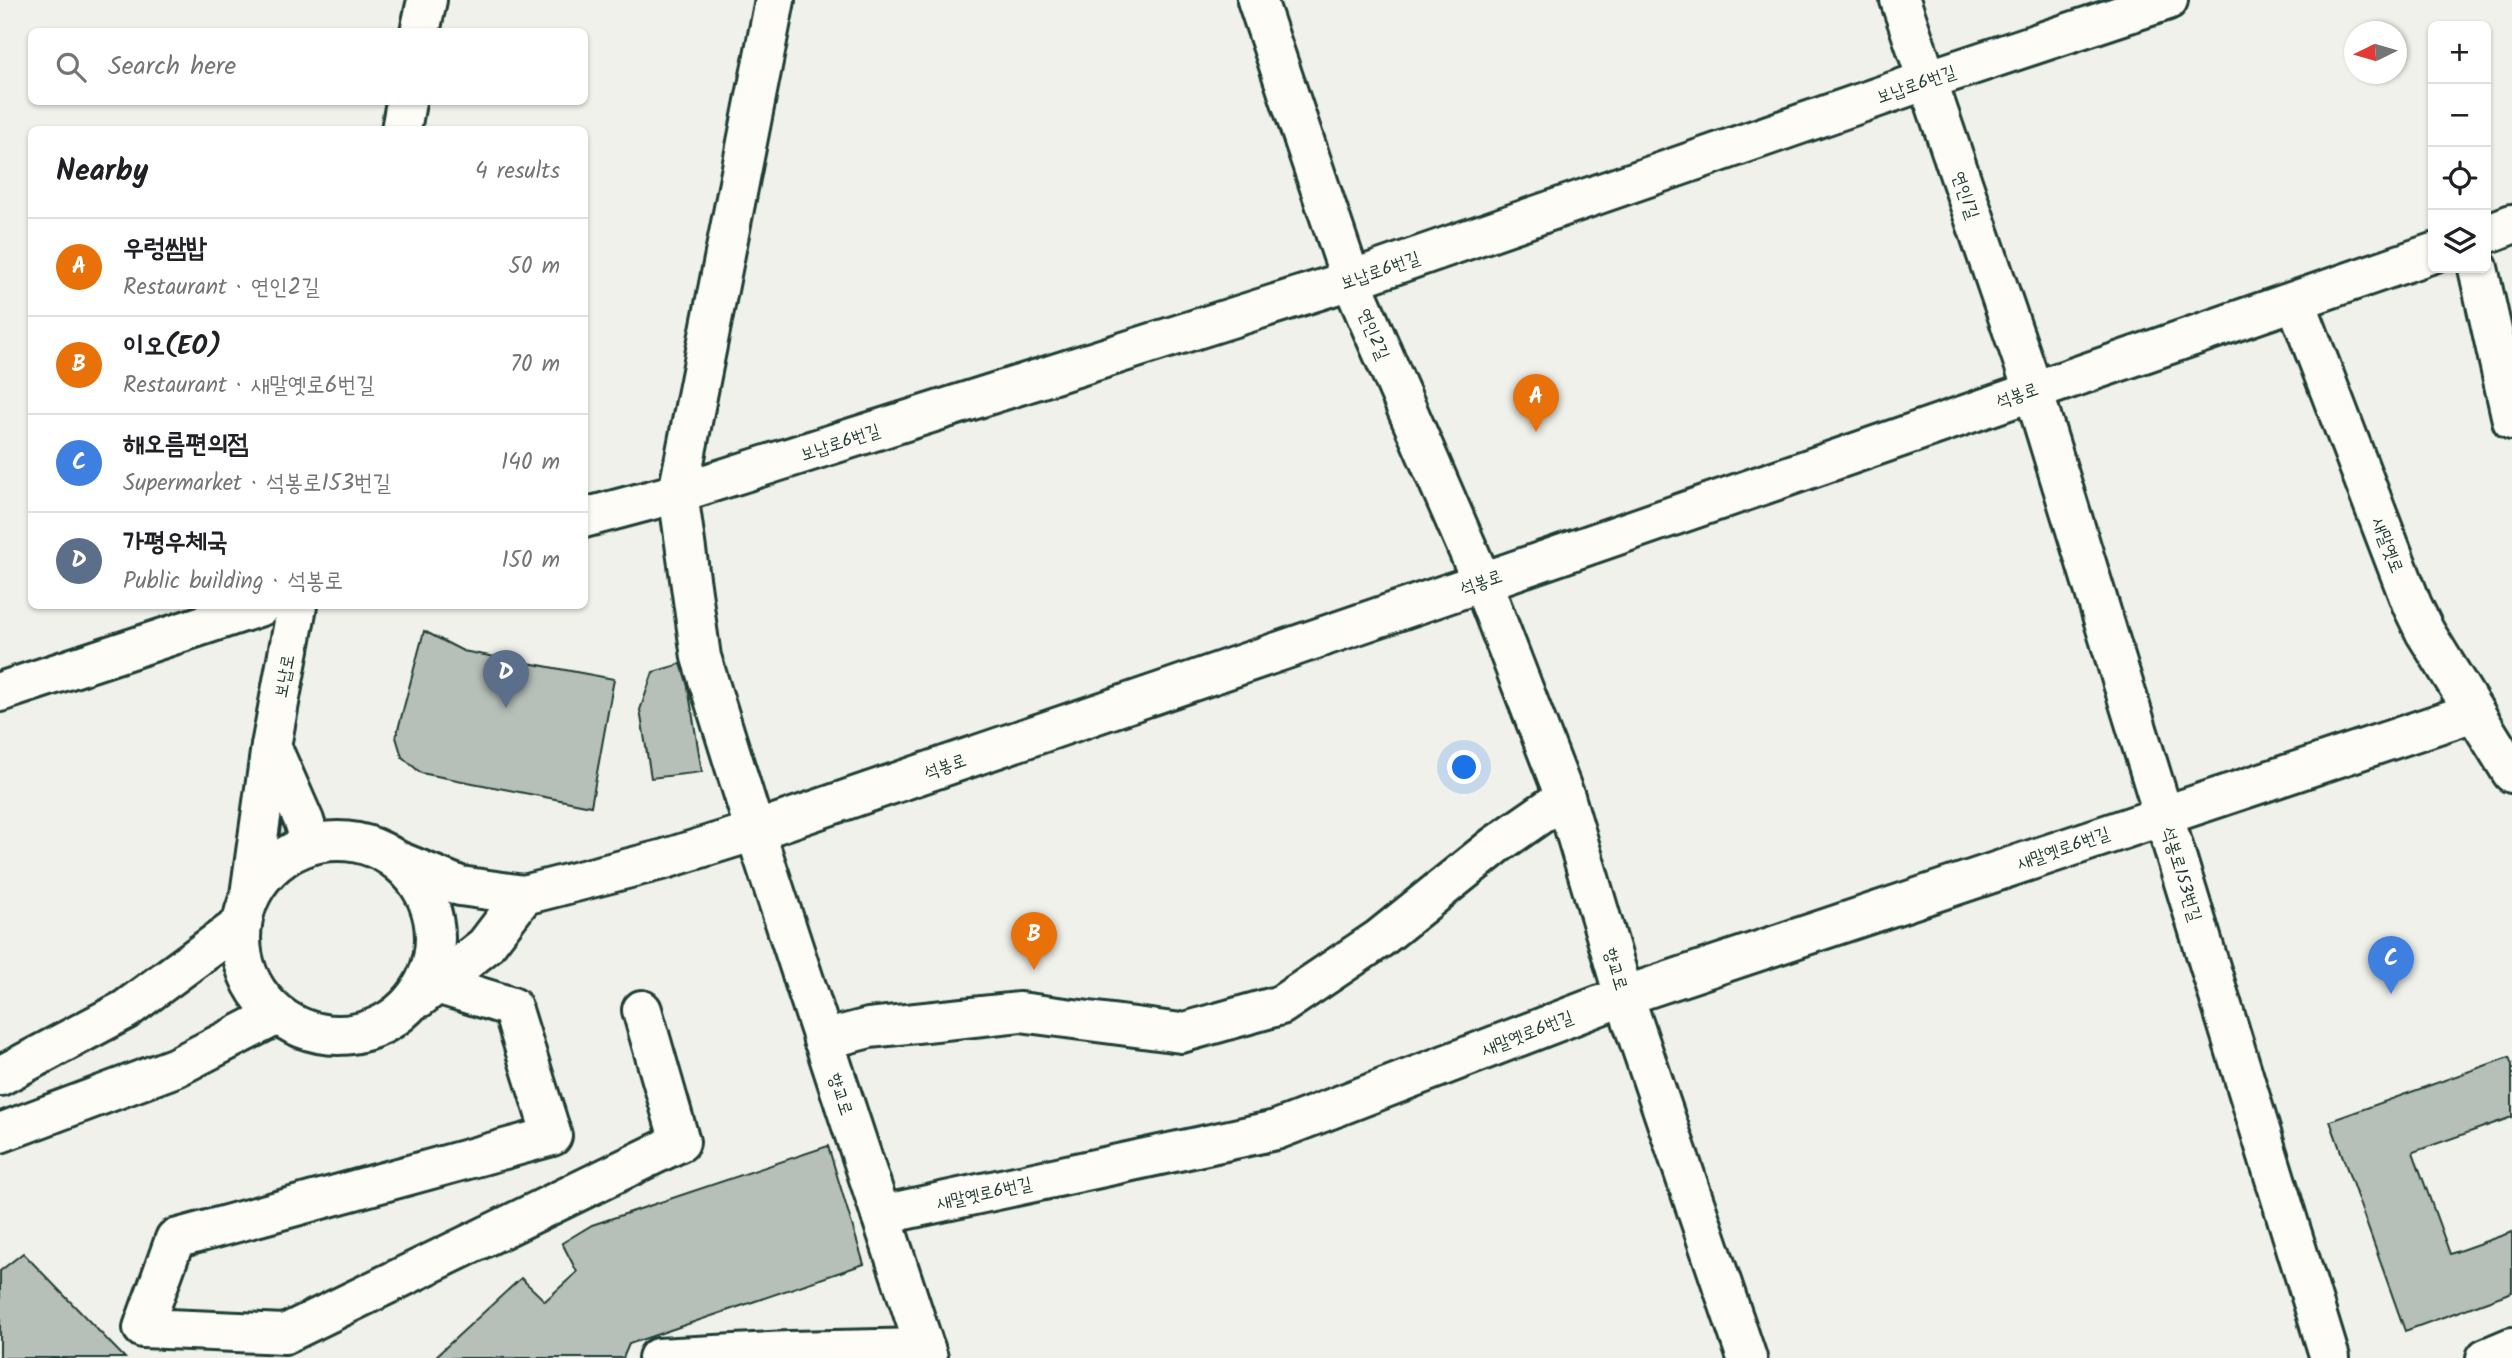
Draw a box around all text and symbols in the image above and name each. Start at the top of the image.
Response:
north arrow [2344,21,2407,84]
map controls [2428,21,2491,273]
button: + [2428,21,2491,84]
search box [28,28,588,105]
text: Search here [108,46,236,88]
icon: search [52,48,90,86]
street label: 보납로6번길 [1873,58,1961,113]
button: − [2428,84,2491,147]
button: locate [2428,147,2491,210]
text: Nearby [56,148,148,196]
text: 4 results [475,154,560,190]
street label: 연인1길 [1943,168,1986,224]
button: layers [2428,210,2491,273]
text: 우렁쌈밥 [123,228,207,270]
street label: 보납로6번길 [1337,244,1425,299]
text: A [72,249,86,285]
text: 50 m [509,249,560,285]
text: Restaurant · 연인2길 [123,270,320,306]
street label: 연인2길 [1349,304,1397,366]
text: 이오(EO) [123,326,221,368]
text: B [72,347,86,383]
text: 70 m [510,347,560,383]
text: Restaurant · 새말옛로6번길 [123,368,375,404]
pin: A [1513,374,1559,432]
street label: 석봉로 [1992,376,2043,417]
street label: 보납로6번길 [797,417,885,470]
text: 해오름편의점 [123,424,249,466]
text: C [72,445,86,481]
text: 140 m [501,445,560,481]
text: Supermarket · 석봉로153번길 [123,466,391,502]
street label: 새말옛로 [2363,513,2411,578]
text: 가평우체국 [123,522,228,564]
text: D [71,543,87,579]
text: 150 m [501,543,560,579]
street label: 석봉로 [1456,563,1507,604]
text: Public building · 석봉로 [123,564,343,600]
pin: D [483,650,529,708]
street label: 보납로 [267,652,304,700]
street label: 석봉로 [920,747,971,788]
your location [1447,750,1481,784]
street label: 새말옛로6번길 [2013,820,2115,879]
street label: 석봉로153번길 [2152,823,2209,926]
pin: B [1011,912,1057,970]
pin: C [2368,936,2414,994]
street label: 향교로 [1594,944,1635,994]
street label: 새말옛로6번길 [1477,1003,1578,1065]
street label: 향교로 [819,1069,860,1120]
street label: 새말옛로6번길 [934,1170,1035,1219]

